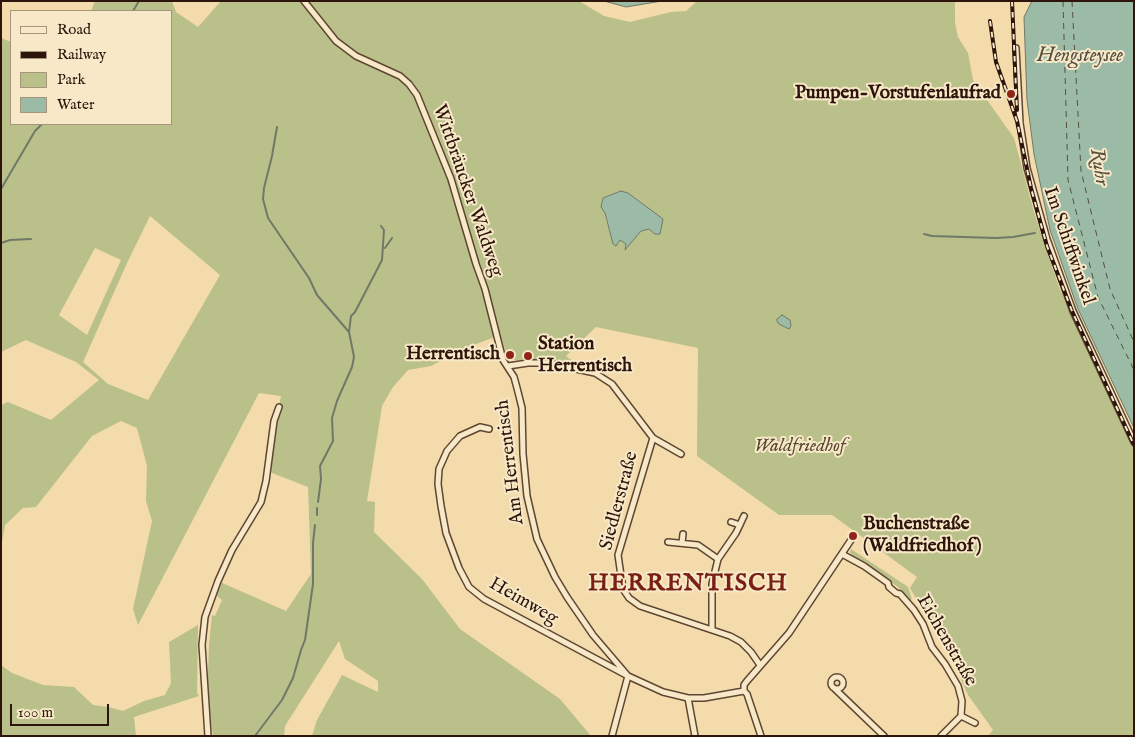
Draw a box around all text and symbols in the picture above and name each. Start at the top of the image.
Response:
legend [10,10,172,125]
text: Road [57,20,91,39]
text: Railway [57,45,106,64]
water label: Hengsteysee [1037,45,1123,69]
text: Park [57,70,86,89]
place label: Pumpen-Vorstufenlaufrad [795,83,1001,105]
marker: Pumpen-Vorstufenlaufrad [1005,88,1017,100]
text: Water [57,95,94,114]
street label: Wittbräucker Waldweg [427,102,507,280]
water label: Ruhr [1083,147,1113,187]
street label: Im Schiffwinkel [1037,184,1099,308]
place label: Station Herrentisch [538,334,632,378]
place label: Herrentisch [406,344,500,366]
marker: Herrentisch [504,349,516,361]
marker: Station Herrentisch [522,350,534,362]
street label: Am Herrentisch [492,398,530,526]
park label: Waldfriedhof [754,436,846,458]
street label: Siedlerstraße [596,449,644,553]
place label: Buchenstraße (Waldfriedhof) [863,514,981,558]
marker: Buchenstraße (Waldfriedhof) [847,530,859,542]
district label: HERRENTISCH [587,571,789,599]
street label: Heimweg [485,573,561,631]
street label: Eichenstraße [911,591,981,691]
scale bar [12,694,111,726]
text: 100 m [18,703,53,722]

